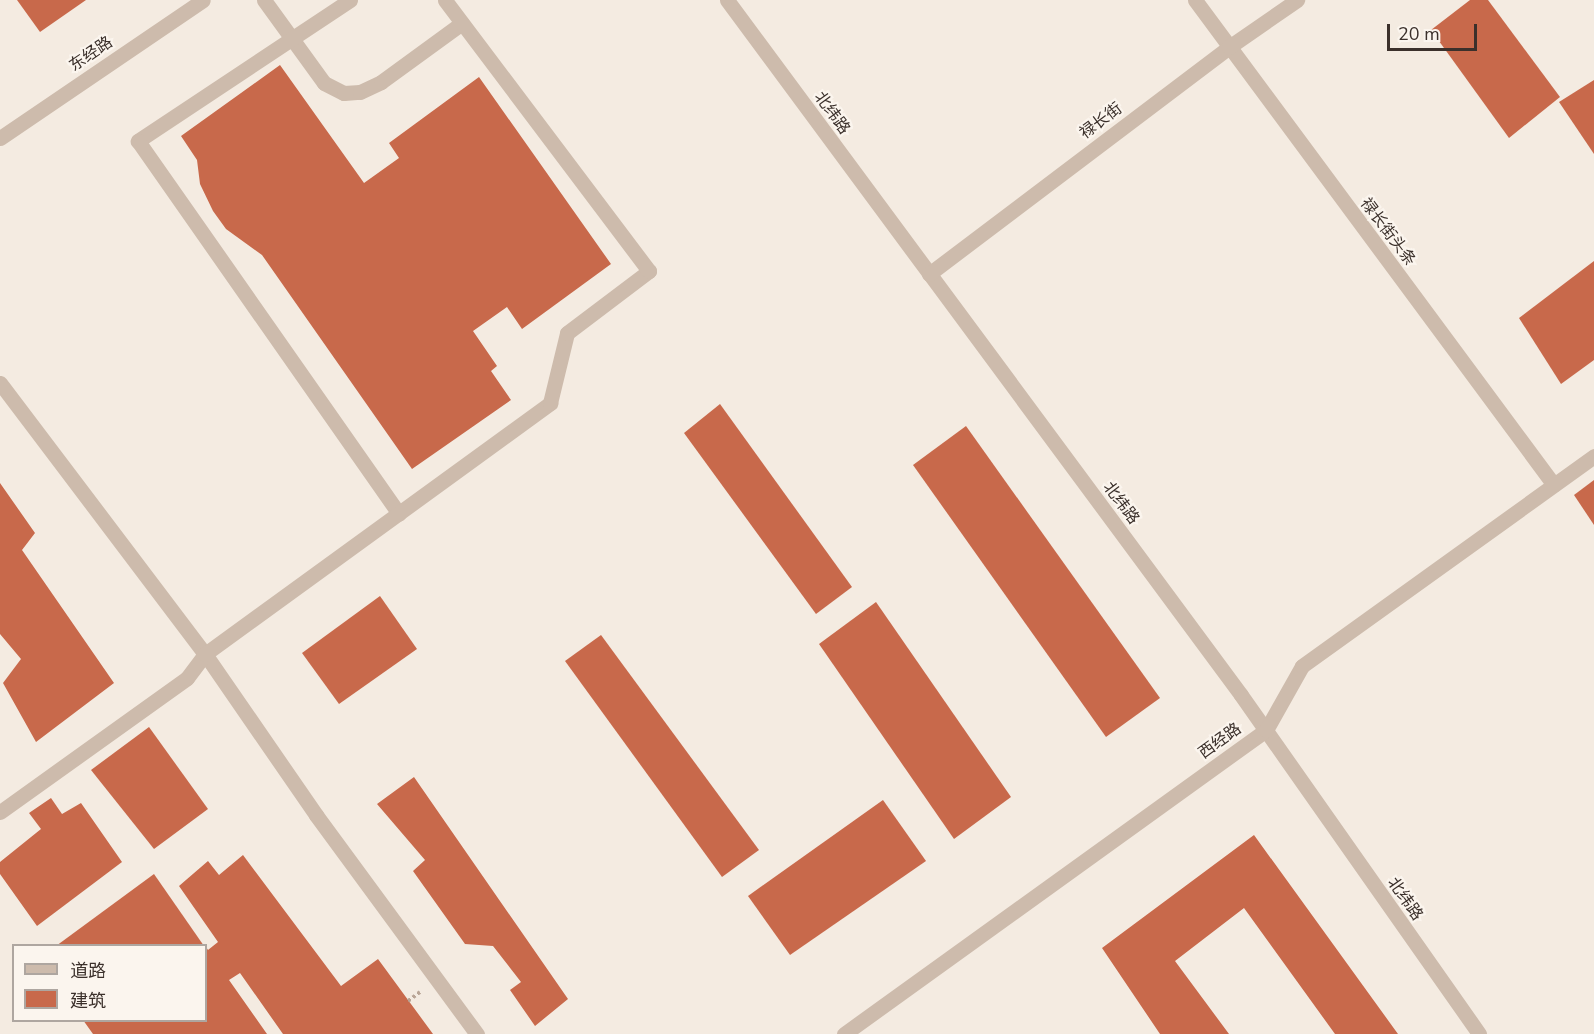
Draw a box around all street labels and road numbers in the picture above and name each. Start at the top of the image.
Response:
street label: 东经路 [66,33,116,75]
street label: 北纬路 [810,88,854,138]
street label: 禄长街 [1076,99,1126,143]
street label: 禄长街头条 [1356,194,1420,270]
street label: 北纬路 [1099,478,1143,528]
street label: 西经路 [1195,719,1245,763]
street label: 北纬路 [1383,874,1427,924]

